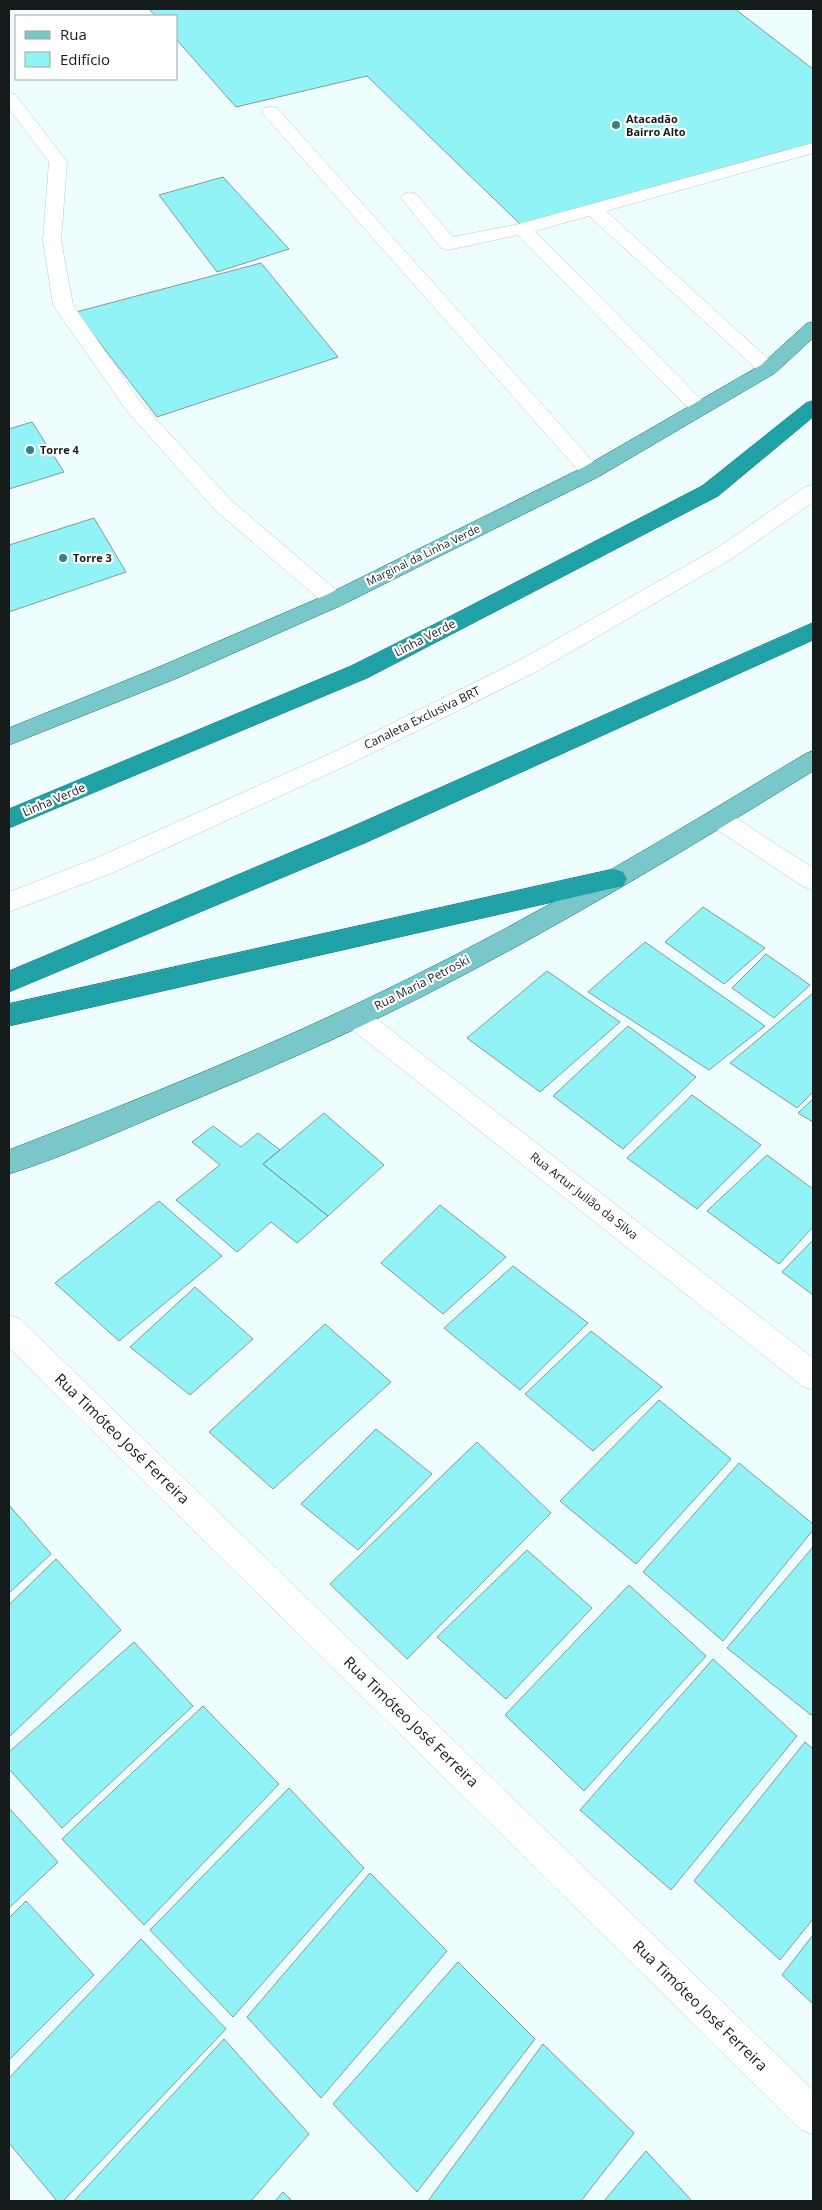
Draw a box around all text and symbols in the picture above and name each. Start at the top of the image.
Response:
legend [15,15,178,80]
text: Rua [60,24,87,44]
text: Edifício [60,49,110,69]
place label: Atacadão Bairro Alto [626,111,686,139]
marker: Atacadão Bairro Alto [610,119,622,131]
place label: Torre 4 [40,442,80,457]
marker: Torre 4 [24,444,36,456]
street label: Marginal da Linha Verde [364,521,482,589]
place label: Torre 3 [73,550,112,565]
marker: Torre 3 [57,552,69,564]
street label: Linha Verde [391,615,459,660]
street label: Canaleta Exclusiva BRT [361,682,483,753]
street label: Linha Verde [20,779,88,820]
street label: Rua Maria Petroski [371,951,472,1014]
street label: Rua Artur Julião da Silva [527,1148,642,1243]
street label: Rua Timóteo José Ferreira [51,1369,194,1508]
street label: Rua Timóteo José Ferreira [340,1652,483,1791]
street label: Rua Timóteo José Ferreira [629,1936,772,2075]

